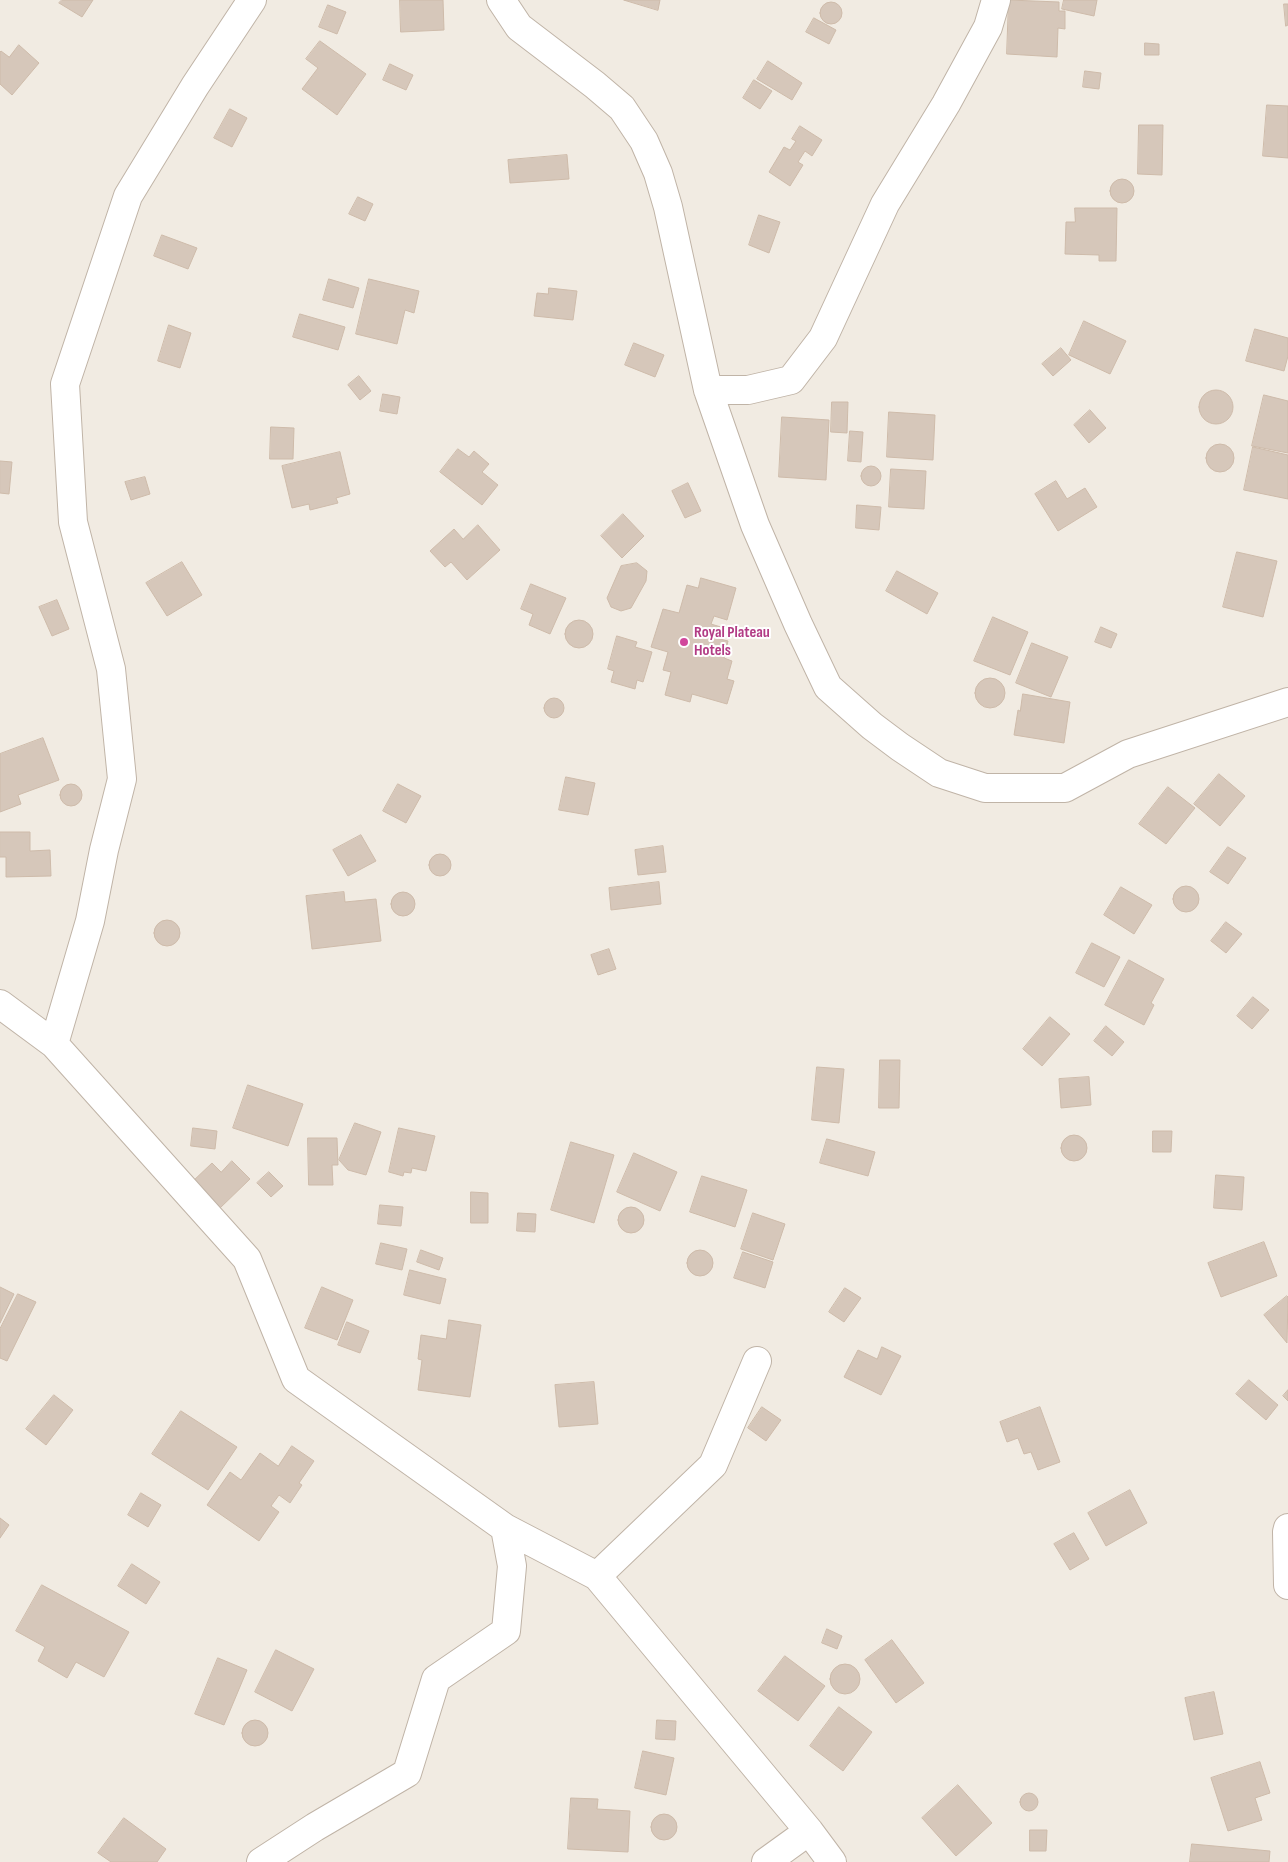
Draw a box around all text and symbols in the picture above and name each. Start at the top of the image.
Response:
place label: Royal Plateau Hotels [694,623,770,661]
marker: Royal Plateau Hotels [678,636,690,648]

